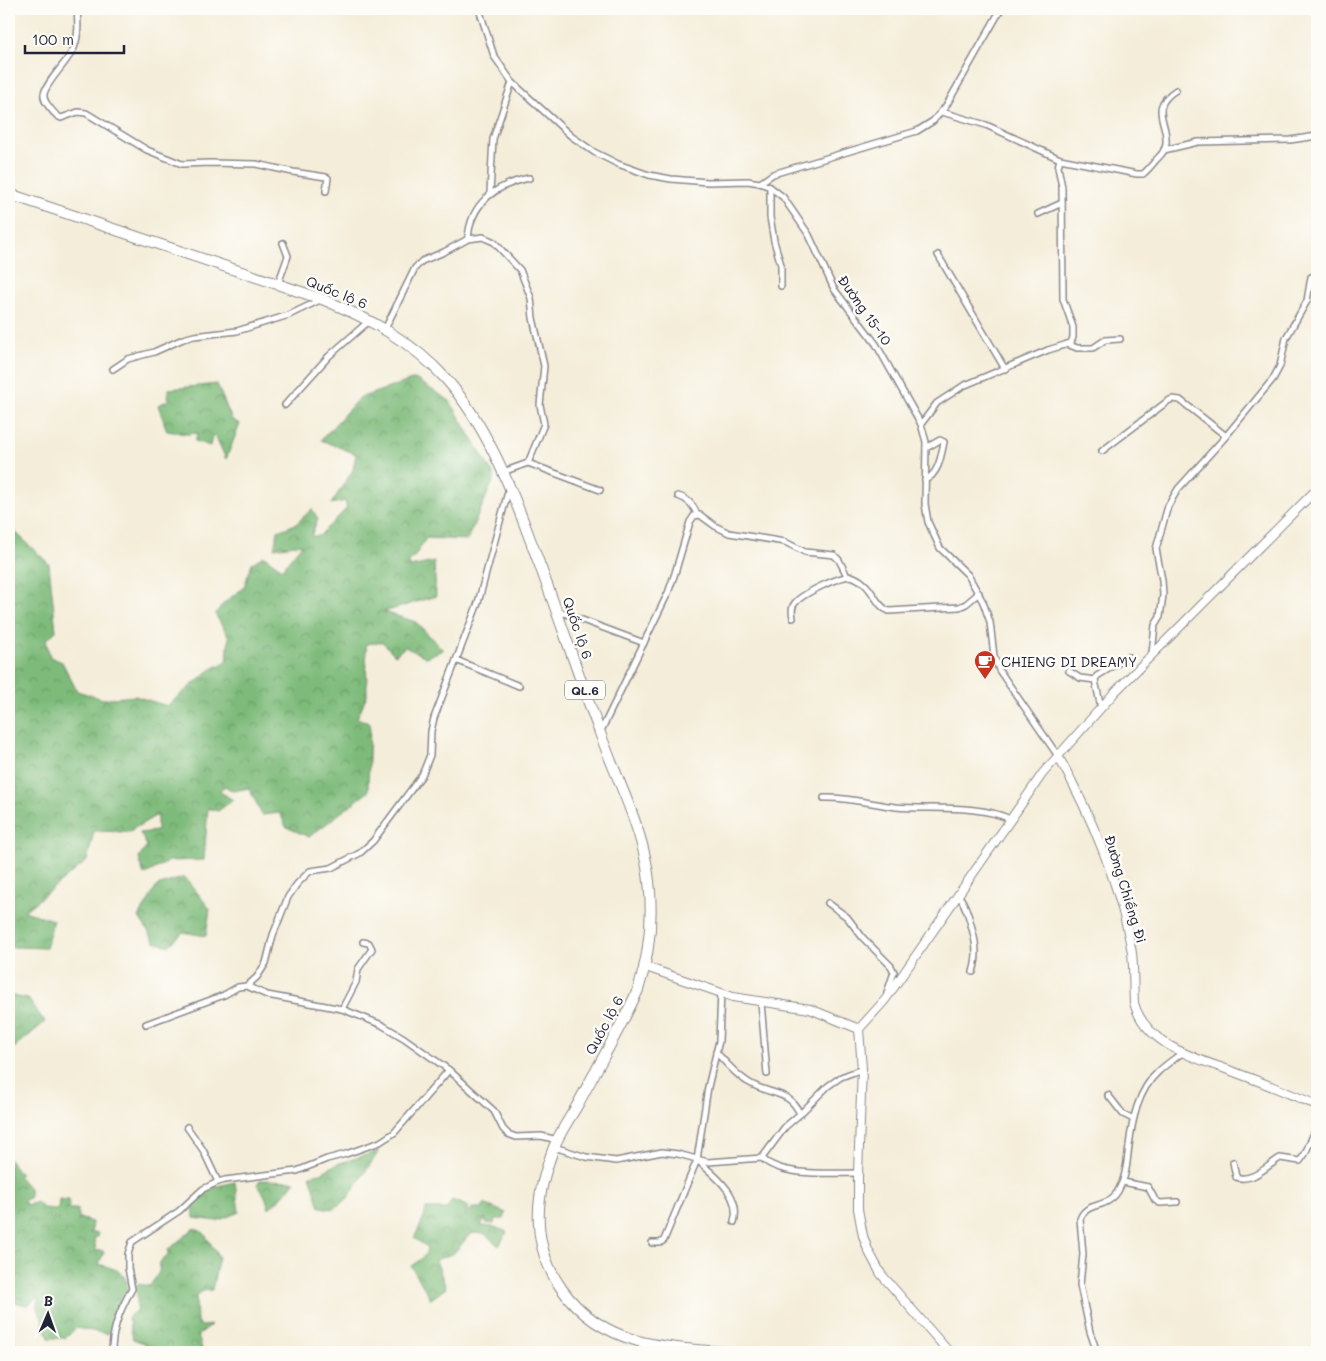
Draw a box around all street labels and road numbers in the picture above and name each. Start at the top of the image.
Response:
street label: Quốc lộ 6 [304,271,370,313]
street label: Đường 15-10 [834,271,896,349]
street label: Quốc lộ 6 [559,594,597,662]
road number: QL.6 [565,680,605,700]
street label: Đường Chiềng Đi [1101,833,1151,945]
street label: Quốc lộ 6 [581,992,627,1058]

